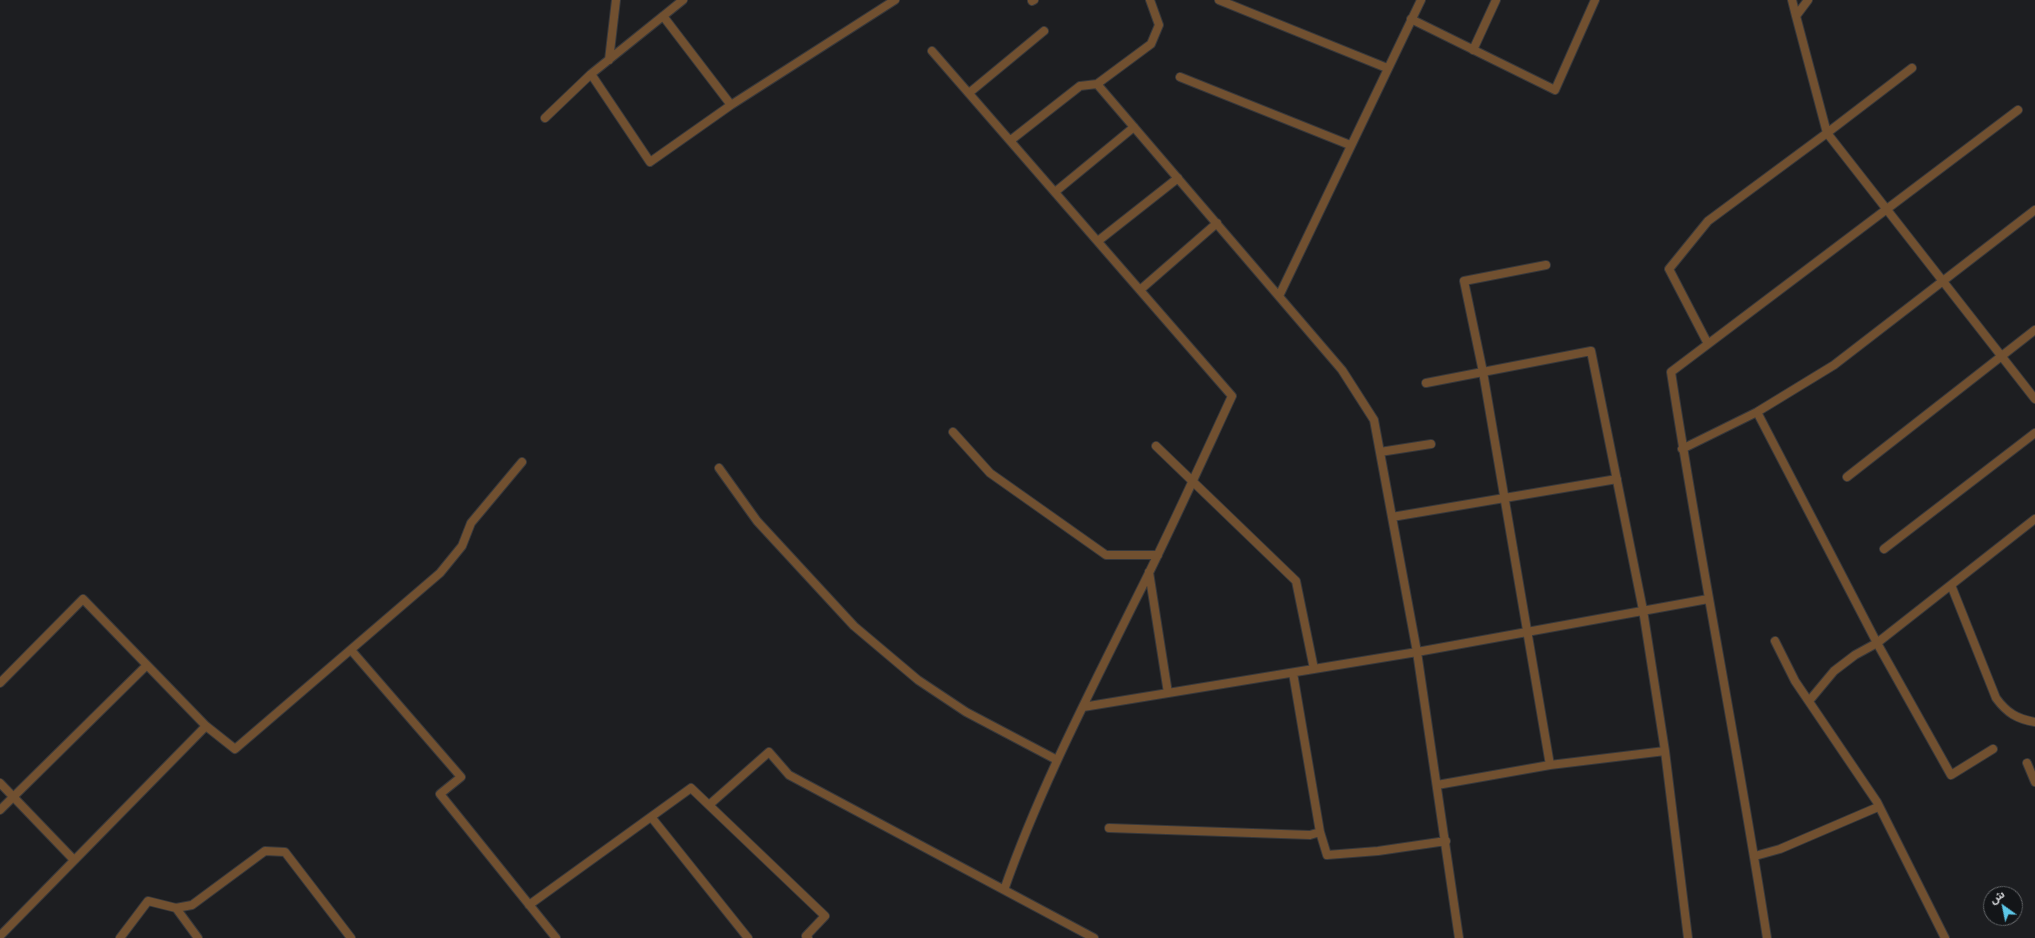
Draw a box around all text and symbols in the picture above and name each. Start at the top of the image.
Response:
north arrow [1983,886,2023,926]
text: ش [1987,888,2007,906]

